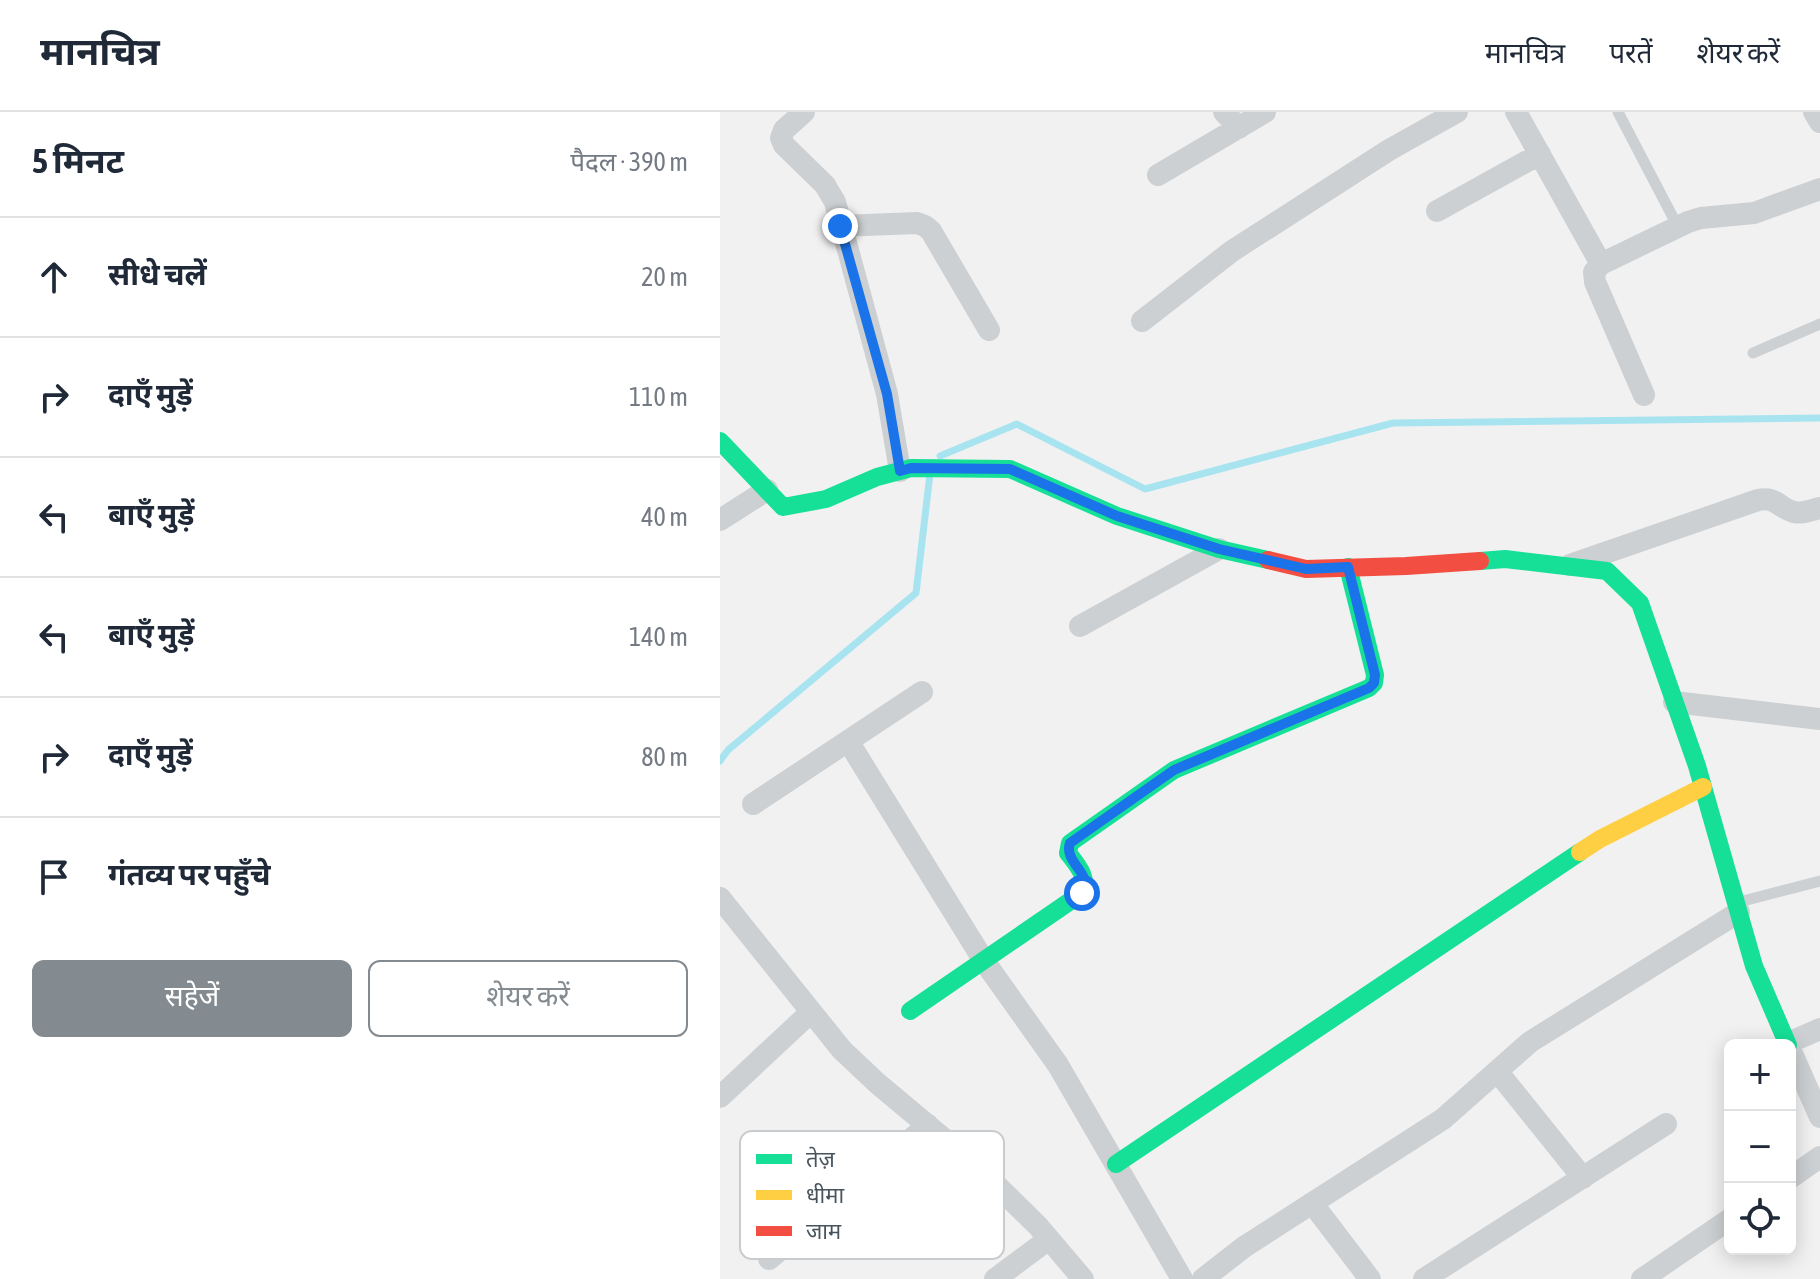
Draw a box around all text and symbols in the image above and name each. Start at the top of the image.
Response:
text: मानचित्र [40,30,160,73]
text: मानचित्र [1485,37,1565,69]
text: परतें [1609,37,1652,69]
text: शेयर करें [1696,37,1780,69]
text: 5 मिनट [32,141,124,180]
text: पैदल · 390 m [570,147,688,177]
route end [822,208,858,244]
icon: ahead [32,255,76,299]
text: सीधे चलें [108,257,207,291]
text: 20 m [641,262,688,292]
icon: right [32,375,76,419]
text: दाएँ मुड़ें [108,377,193,411]
text: 110 m [629,382,688,412]
icon: left [32,495,76,539]
text: बाएँ मुड़ें [108,497,194,531]
text: 40 m [641,502,688,532]
icon: left [32,615,76,659]
text: बाएँ मुड़ें [108,617,194,651]
text: 140 m [629,622,688,652]
icon: right [32,735,76,779]
text: दाएँ मुड़ें [108,737,193,771]
text: 80 m [641,742,688,772]
icon: arrive [32,855,76,899]
text: गंतव्य पर पहुँचे [108,857,270,891]
route start [1064,875,1100,911]
button: सहेजें [32,960,352,1037]
button: शेयर करें [368,960,688,1037]
map controls [1724,1039,1796,1255]
button: + [1724,1039,1796,1111]
button: − [1724,1111,1796,1183]
legend [740,1131,1004,1259]
text: तेज़ [806,1146,836,1172]
text: धीमा [806,1182,844,1208]
button: locate [1724,1183,1796,1255]
text: जाम [806,1218,842,1244]

